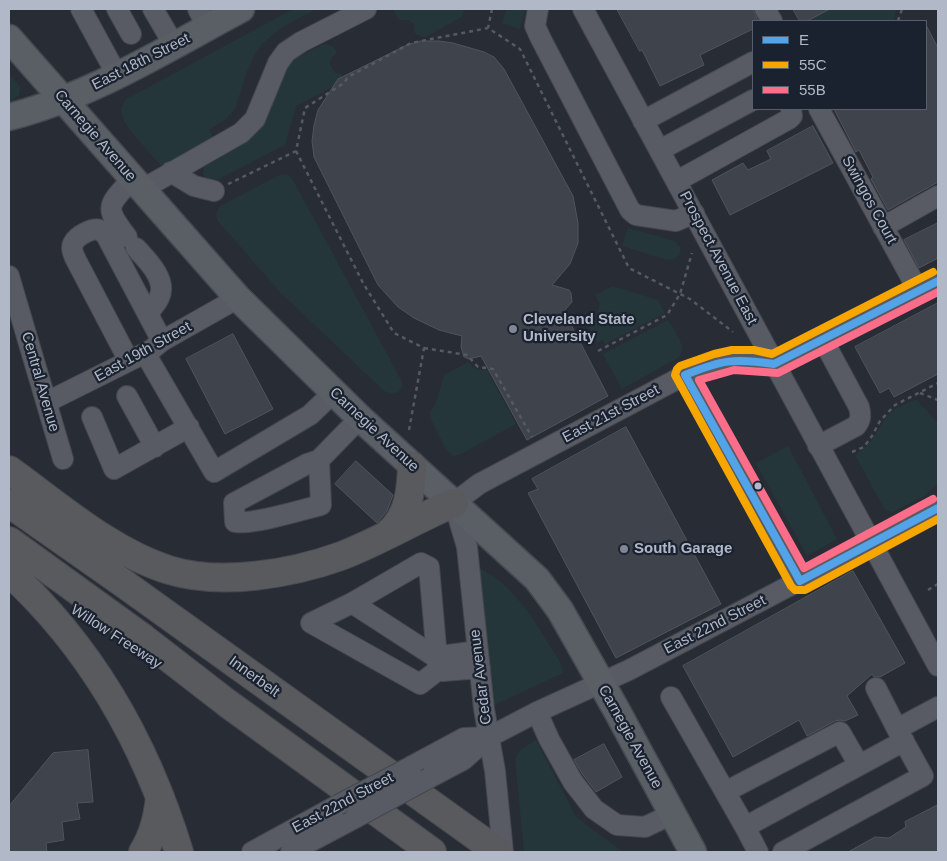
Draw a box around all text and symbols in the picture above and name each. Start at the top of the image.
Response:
legend [752,20,927,110]
street label: East 18th Street [89,30,193,94]
text: E [799,31,809,48]
text: 55C [799,56,827,73]
text: 55B [799,81,826,98]
street label: Carnegie Avenue [50,86,140,186]
street label: Swingos Court [837,153,901,247]
street label: Prospect Avenue East [675,188,761,328]
place label: Cleveland State University [523,311,635,346]
street label: East 19th Street [92,318,194,386]
marker: Cleveland State University [507,323,519,335]
street label: Central Avenue [17,330,63,434]
street label: East 21st Street [560,381,662,447]
street label: Carnegie Avenue [326,384,422,476]
unlabelled marker [753,481,763,491]
place label: South Garage [634,540,732,558]
marker: South Garage [618,543,630,555]
street label: East 22nd Street [661,592,769,658]
street label: Willow Freeway [67,601,165,673]
street label: Cedar Avenue [466,628,496,726]
street label: Innerbelt [225,653,283,701]
street label: Carnegie Avenue [594,682,666,792]
street label: East 22nd Street [289,769,397,837]

